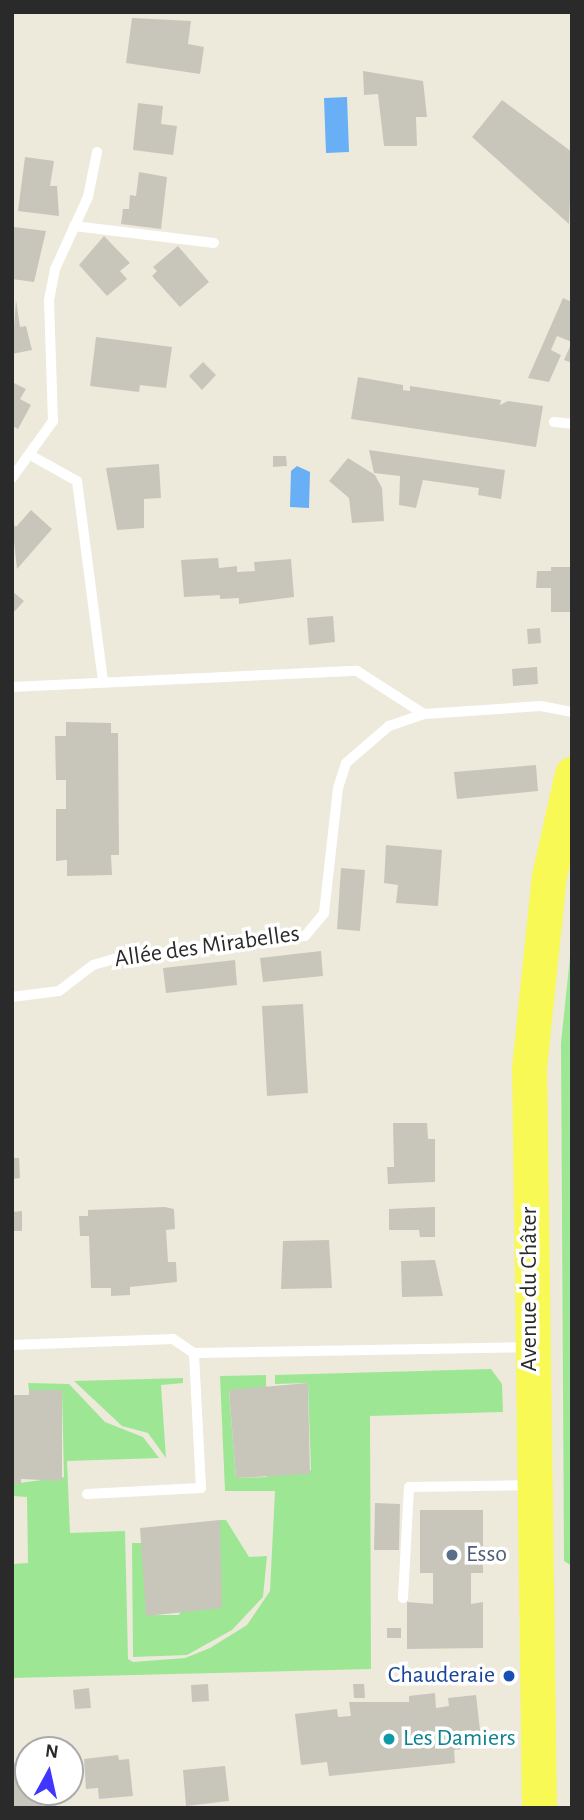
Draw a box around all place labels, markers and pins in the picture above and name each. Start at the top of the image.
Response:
place label: Esso [466,1541,507,1569]
marker: Esso [444,1547,460,1563]
place label: Chauderaie [388,1662,495,1690]
marker: Chauderaie [501,1668,517,1684]
place label: Les Damiers [403,1725,516,1753]
marker: Les Damiers [381,1731,397,1747]

